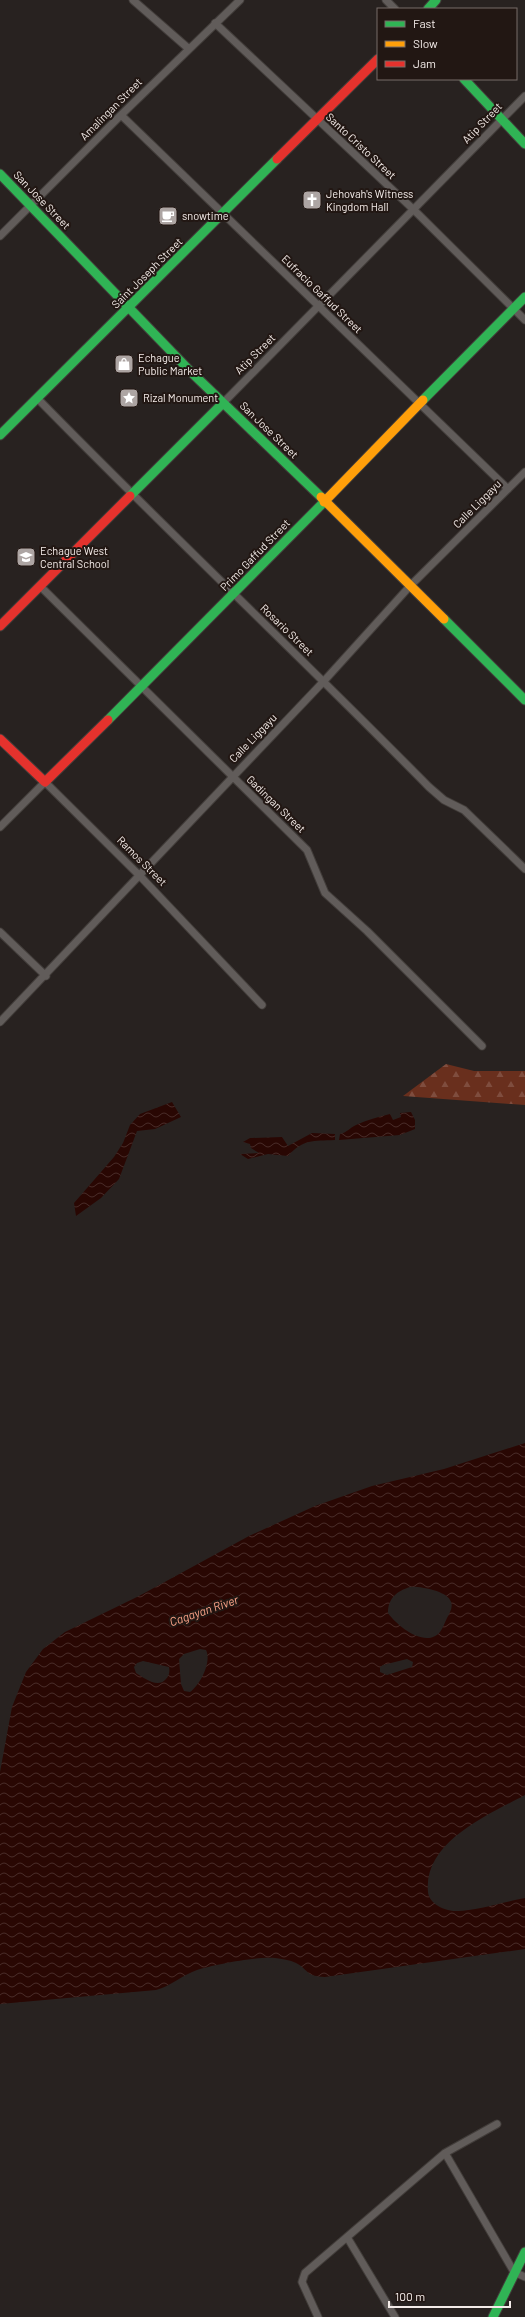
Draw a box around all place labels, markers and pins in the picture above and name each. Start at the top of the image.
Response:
place label: Jehovah's Witness Kingdom Hall [326,187,413,213]
church icon: Jehovah's Witness Kingdom Hall [301,189,323,211]
cafe icon: snowtime [157,205,179,227]
place label: snowtime [182,209,229,222]
place label: Echague Public Market [138,351,202,377]
shop icon: Echague Public Market [113,353,135,375]
place icon: Rizal Monument [118,387,140,409]
place label: Rizal Monument [143,391,218,404]
place label: Echague West Central School [40,544,109,570]
school or university icon: Echague West Central School [15,546,37,568]

